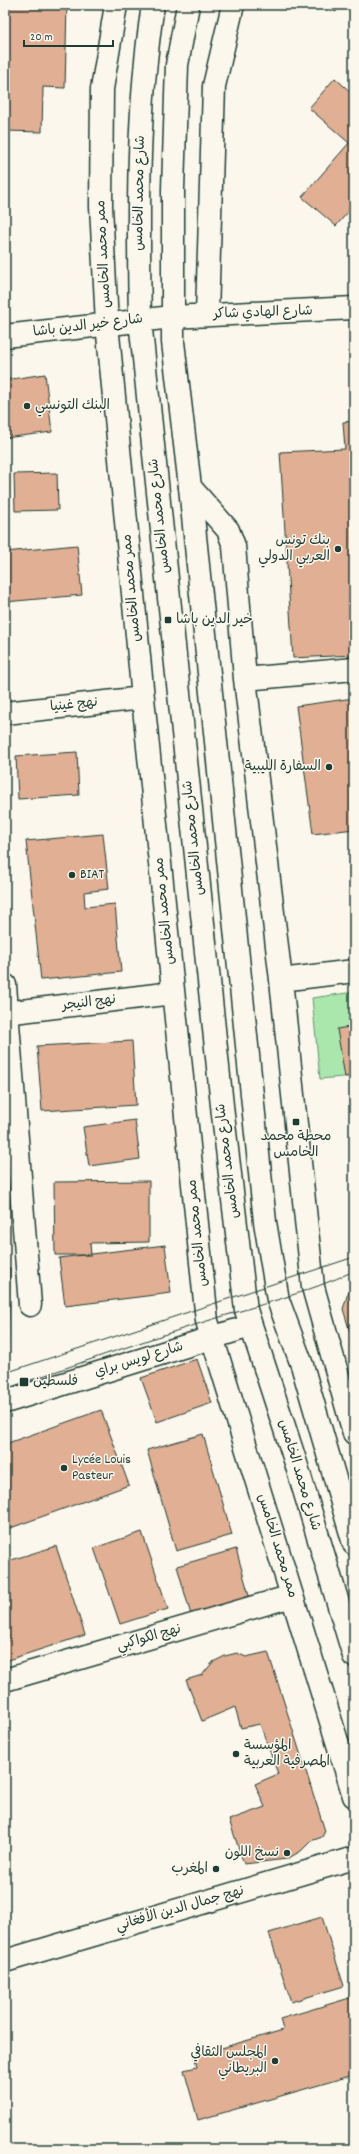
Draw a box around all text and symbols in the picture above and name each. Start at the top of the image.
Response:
scale bar [24,22,113,48]
text: 20 m [30,29,53,46]
street label: شارع محمد الخامس [129,135,151,251]
street label: ممر محمد الخامس [91,200,117,308]
street label: شارع الهادي شاكر [212,301,313,325]
street label: شارع خير الدين باشا [32,309,144,343]
place label: البنك التونسي [35,396,110,417]
marker: البنك التونسي [22,401,32,411]
street label: شارع محمد الخامس [144,458,176,574]
place label: بنك تونس العربي الدولي [258,531,330,568]
street label: ممر محمد الخامس [117,533,147,643]
marker: بنك تونس العربي الدولي [333,544,343,554]
place label: خير الدين باشا [176,610,253,630]
marker: خير الدين باشا [163,615,173,625]
street label: نهج غينيا [49,693,99,717]
place label: السفارة الليبية [245,757,321,777]
marker: السفارة الليبية [324,762,334,772]
street label: شارع محمد الخامس [178,780,210,896]
street label: ممر محمد الخامس [149,856,181,966]
place label: BIAT [80,865,105,885]
marker: BIAT [67,870,77,880]
street label: نهج النيجر [60,990,117,1016]
street label: شارع محمد الخامس [211,1102,245,1220]
marker: محطة محمد الخامس [291,1117,301,1127]
place label: محطة محمد الخامس [261,1127,331,1163]
street label: ممر محمد الخامس [182,1178,214,1288]
street label: شارع لويس براي [92,1337,186,1383]
place label: فلسطين [33,1372,78,1392]
marker: فلسطين [18,1376,30,1388]
street label: شارع محمد الخامس [273,1417,325,1533]
place label: Lycée Louis Pasteur [72,1450,131,1486]
marker: Lycée Louis Pasteur [59,1463,69,1473]
street label: ممر محمد الخامس [252,1491,302,1601]
street label: نهج الكواكبي [114,1619,184,1658]
place label: المؤسسة المصرفية العربية [244,1736,330,1772]
marker: المؤسسة المصرفية العربية [231,1749,241,1759]
place label: نسخ اللون [225,1843,279,1863]
marker: نسخ اللون [282,1848,292,1858]
place label: المغرب [171,1859,208,1879]
marker: المغرب [211,1864,221,1874]
street label: نهج جمال الدين الأفغاني [113,1880,247,1938]
place label: المجلس الثقافي البريطاني [190,2043,267,2080]
marker: المجلس الثقافي البريطاني [270,2056,280,2066]

